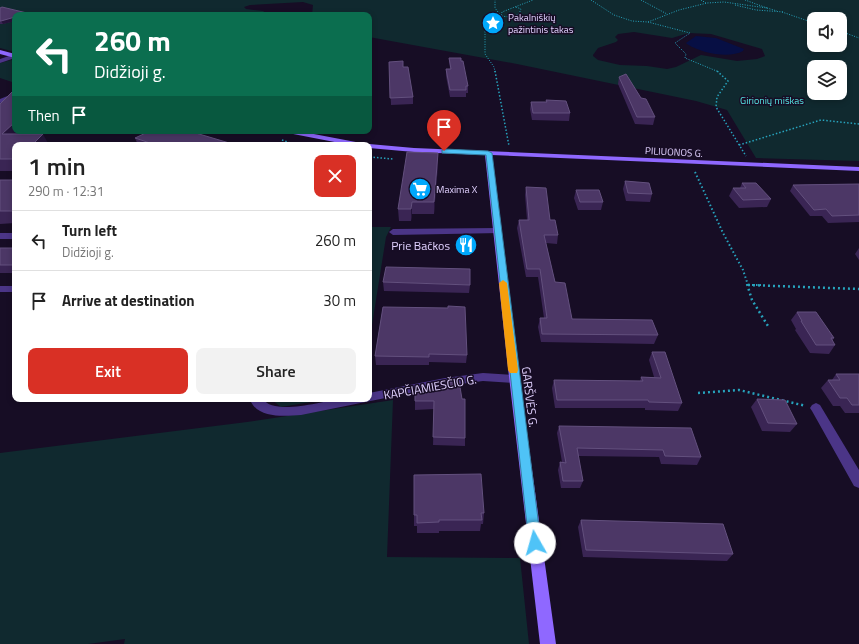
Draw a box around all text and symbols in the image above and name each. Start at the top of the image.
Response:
place icon: Pakalniškių pažintinis takas [480,10,506,36]
place label: Pakalniškių pažintinis takas [508,10,574,37]
map controls [807,12,847,100]
button: sound [807,12,847,52]
text: 260 m [94,19,171,62]
icon: left [28,28,80,80]
text: Didžioji g. [94,58,166,85]
button: layers [807,60,847,100]
park label: Girionių miškas [740,93,804,108]
text: Then [28,104,60,127]
icon: arrive [68,104,90,126]
pin [427,110,461,151]
icon: arrive [433,116,455,138]
street label: PILIUONOS G. [645,143,703,161]
text: 1 min [28,148,86,184]
button: close [314,155,356,197]
supermarket icon: Maxima X [407,176,433,202]
text: 290 m · 12:31 [28,181,104,201]
place label: Maxima X [436,182,478,197]
text: Turn left [62,219,117,242]
text: 260 m [315,229,356,252]
icon: left [28,230,50,252]
restaurant icon: Prie Bačkos [453,232,479,258]
place label: Prie Bačkos [391,236,450,255]
text: Didžioji g. [62,242,114,262]
text: Arrive at destination [62,289,195,312]
text: 30 m [323,289,356,312]
icon: arrive [28,290,50,312]
button: Exit [28,348,188,394]
button: Share [196,348,356,394]
street label: GARŠVĖS G. [517,366,543,428]
street label: KAPČIAMIESČIO G. [382,369,478,405]
position arrow [514,522,556,564]

